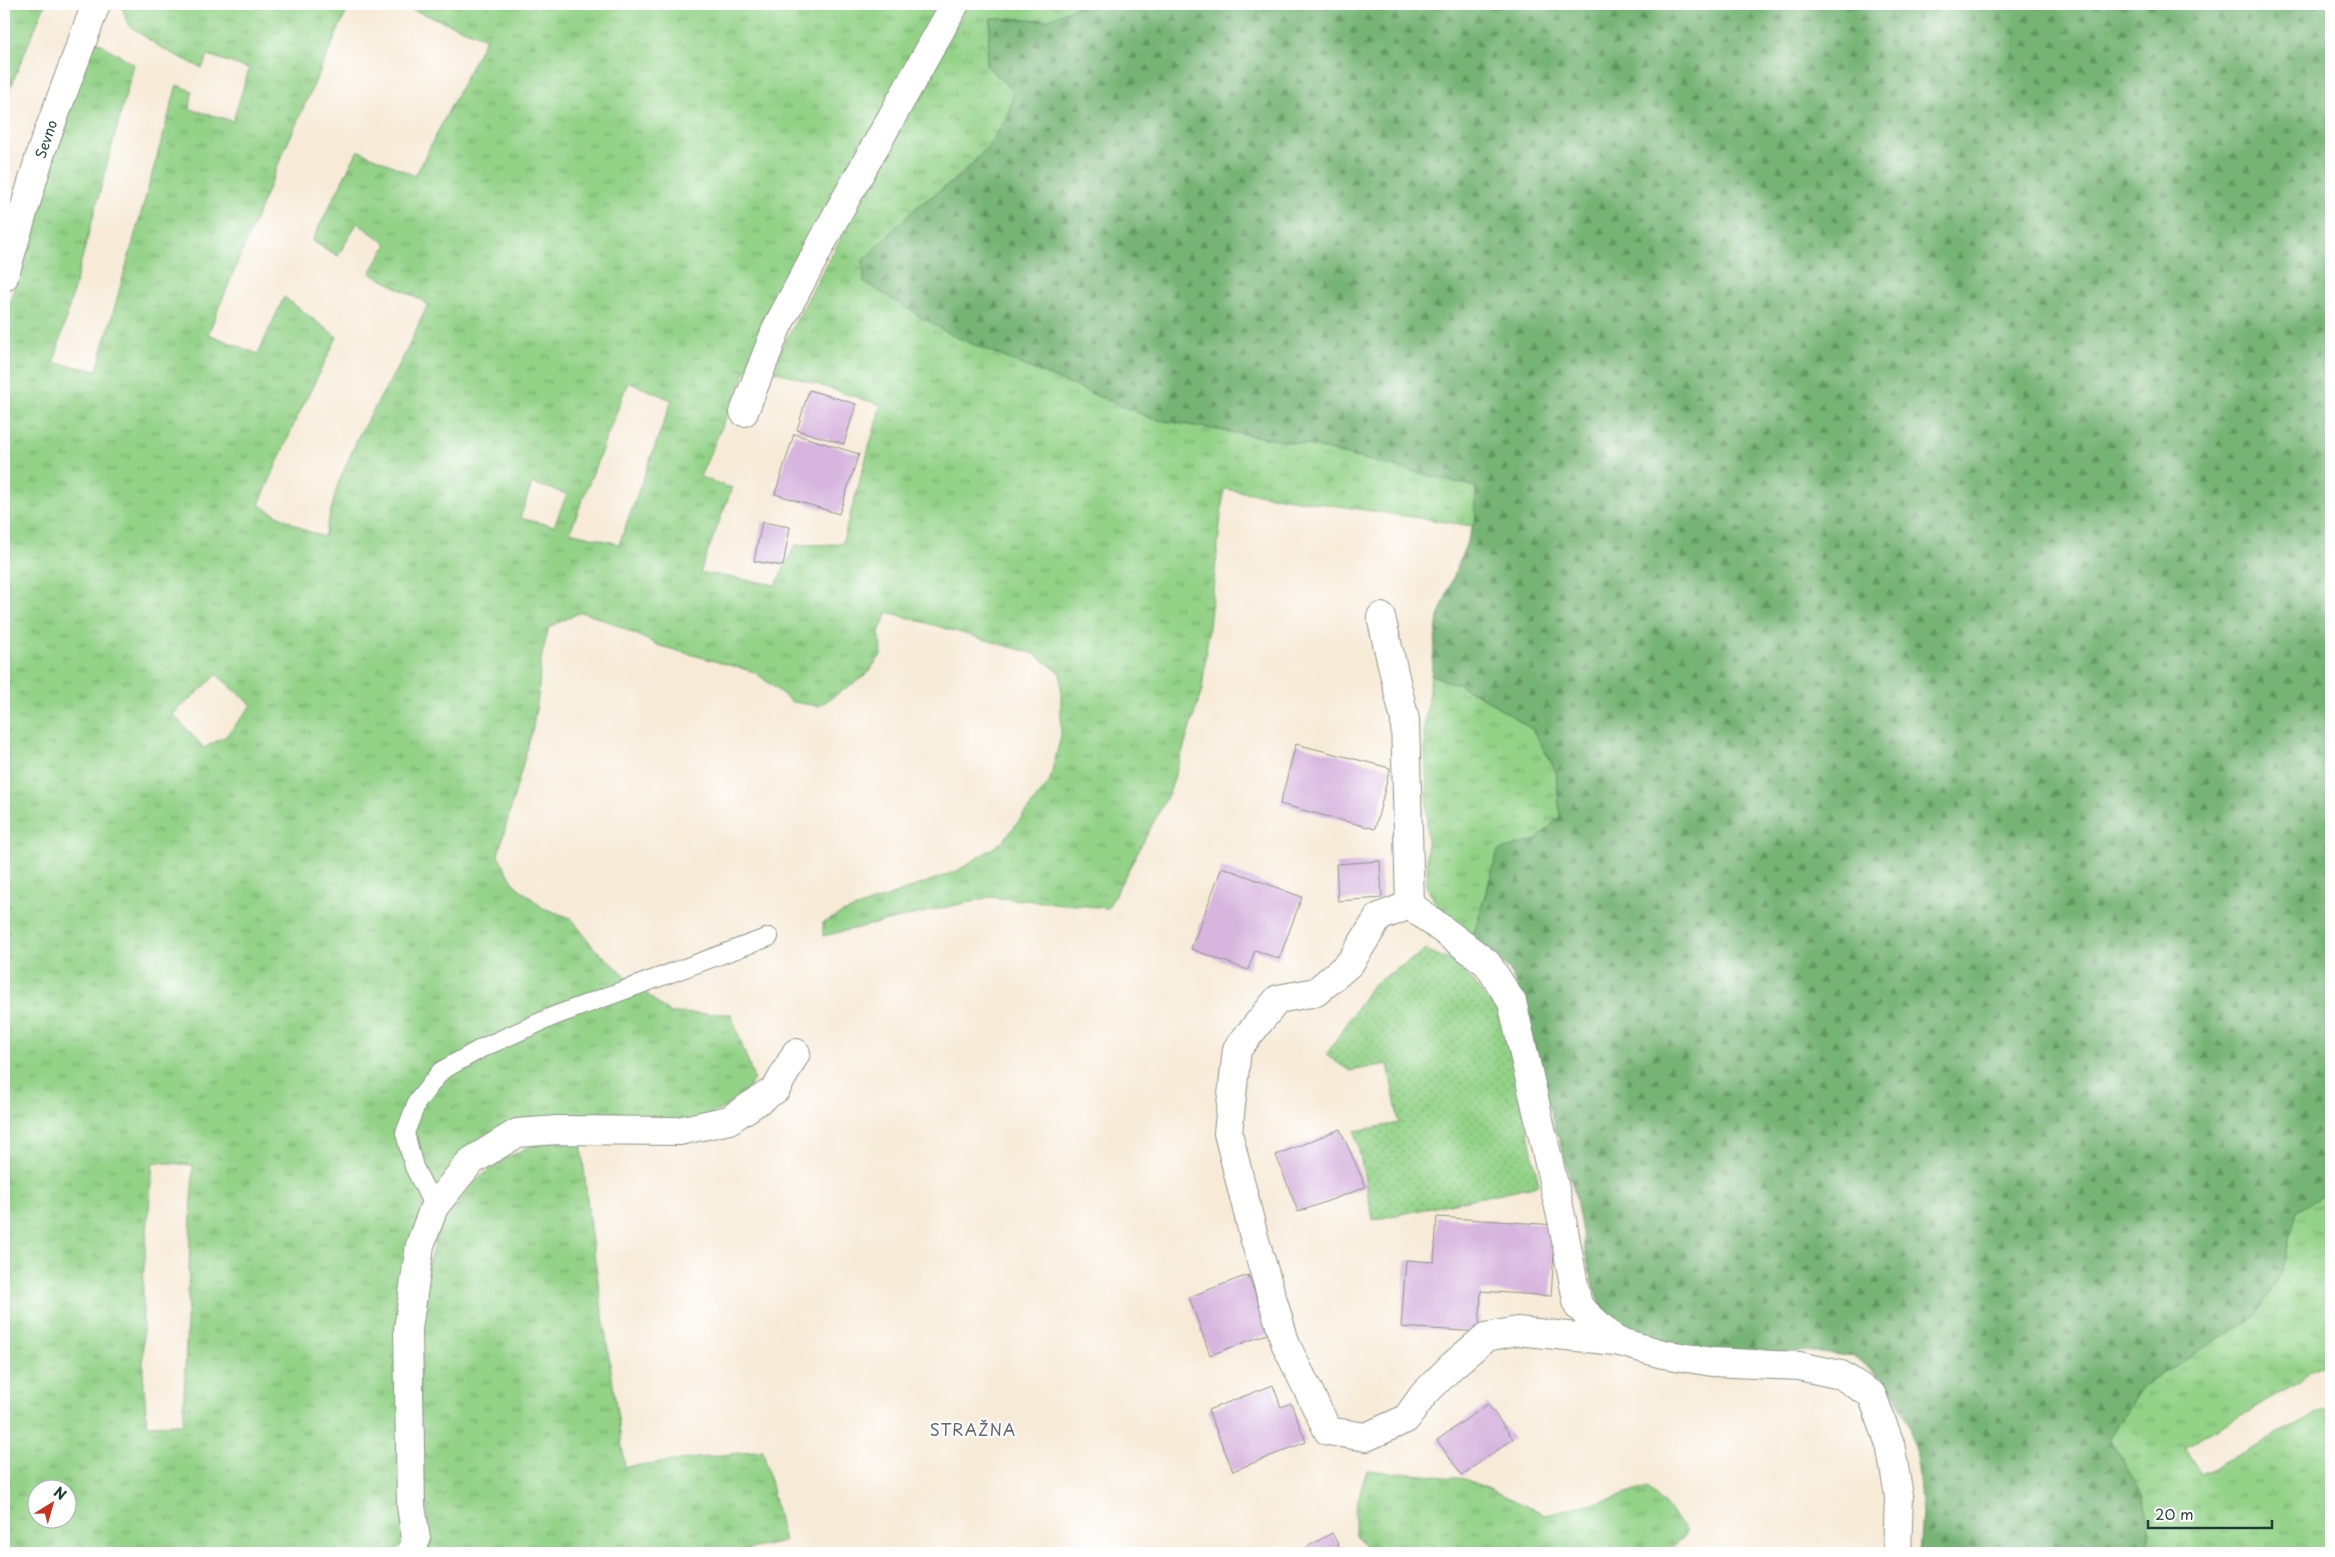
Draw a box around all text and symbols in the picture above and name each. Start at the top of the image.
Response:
street label: Sevno [30,117,62,161]
district label: STRAŽNA [930,1417,1016,1441]
north arrow [28,1480,78,1530]
text: N [49,1481,71,1505]
scale bar [2148,1497,2271,1529]
text: 20 m [2155,1502,2194,1525]

